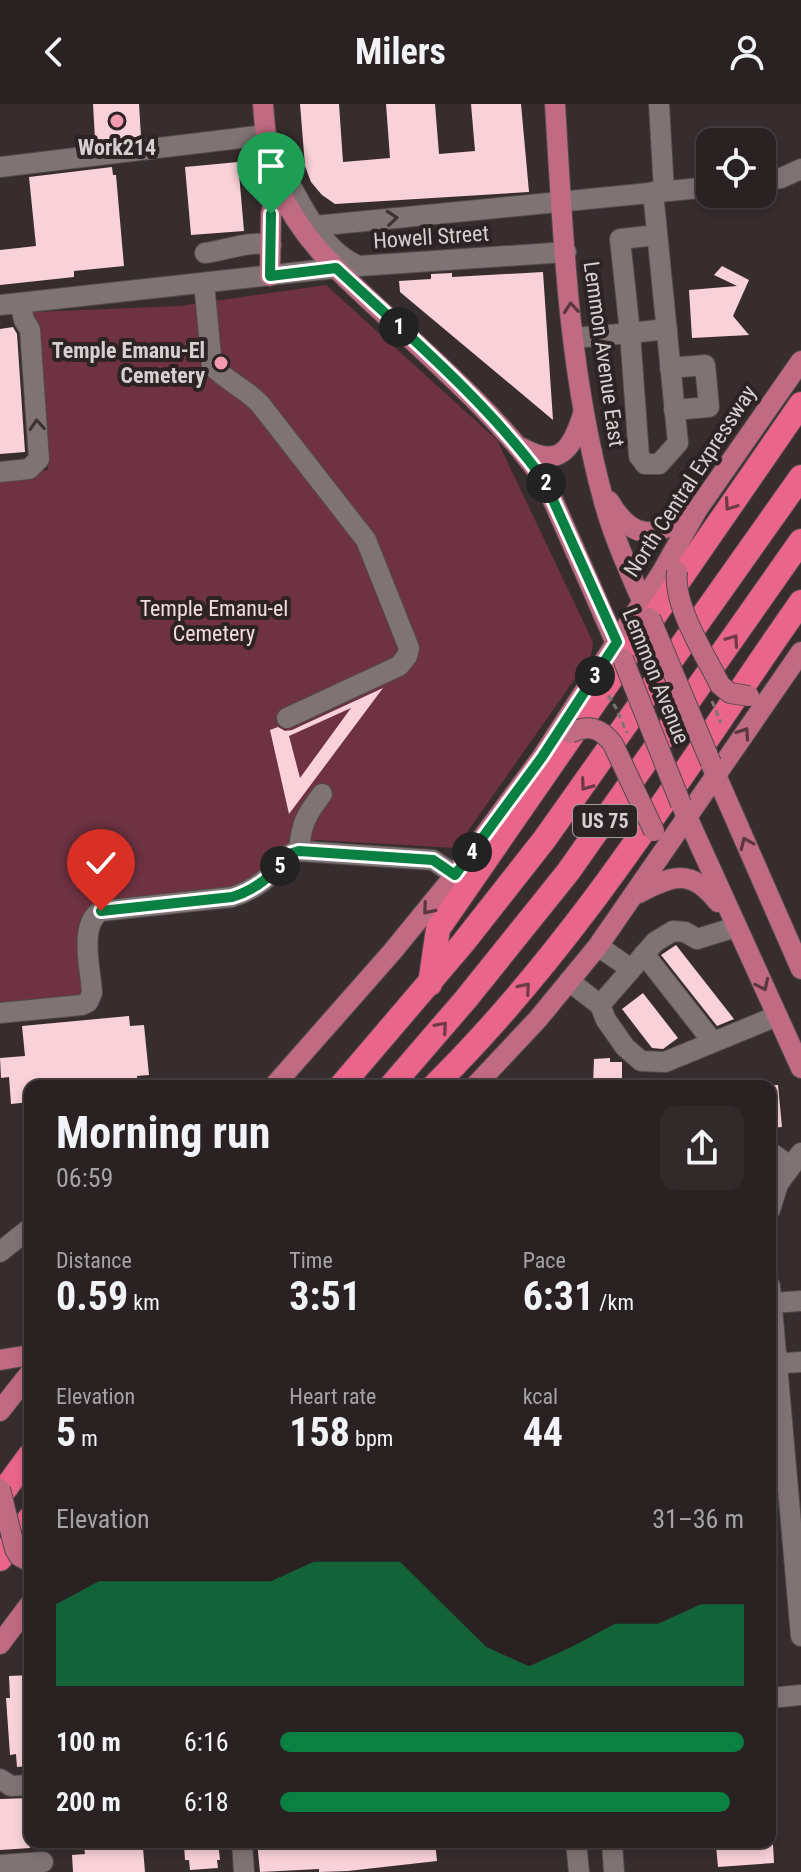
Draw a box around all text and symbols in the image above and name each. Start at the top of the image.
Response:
icon: back [32,30,76,74]
icon: person [725,30,769,74]
text: Milers [355,31,446,73]
marker: Work214 [108,112,126,130]
map controls [696,128,776,208]
button: locate [696,128,776,208]
pin [237,132,305,214]
place label: Work214 [78,135,156,160]
icon: arrive [249,144,293,188]
one-way arrow [386,210,399,227]
street label: Howell Street [372,220,490,254]
street label: Lemmon Avenue East [579,260,629,448]
one-way arrow [563,301,580,314]
pin: 1 [379,307,419,347]
text: 1 [393,314,405,339]
place label: Temple Emanu-El Cemetery [52,338,205,388]
marker: Temple Emanu-El Cemetery [212,354,230,372]
street label: North Central Expressway [619,381,761,581]
one-way arrow [29,418,46,431]
pin: 2 [526,463,566,503]
text: 2 [540,470,552,495]
one-way arrow [725,497,740,511]
park label: Temple Emanu-el Cemetery [140,596,288,646]
street label: Lemmon Avenue [617,605,695,747]
one-way arrow [723,634,738,648]
pin: 3 [575,656,615,696]
text: 3 [589,663,601,688]
one-way arrow [734,727,749,741]
one-way arrow [581,776,595,790]
road number: US 75 [573,805,637,837]
pin [67,829,135,911]
pin: 4 [452,832,492,872]
one-way arrow [740,837,756,851]
text: 4 [466,839,478,864]
icon: check [79,841,123,885]
pin: 5 [260,846,300,886]
text: 5 [274,853,286,878]
one-way arrow [423,900,438,914]
one-way arrow [753,977,769,992]
one-way arrow [515,982,530,997]
one-way arrow [432,1022,447,1036]
button: share [660,1106,744,1190]
text: Morning run [56,1107,270,1159]
text: 06:59 [56,1163,113,1193]
text: Distance [56,1248,132,1273]
text: Time [289,1248,333,1273]
text: Pace [523,1248,566,1273]
text: 0.59 [56,1273,128,1320]
text: 3:51 [289,1273,361,1320]
text: 6:31 [523,1273,594,1320]
text: km [128,1290,160,1315]
text: /km [594,1290,634,1315]
text: Elevation [56,1384,135,1409]
text: Heart rate [289,1384,376,1409]
text: kcal [523,1384,558,1409]
text: 5 [56,1409,76,1456]
text: 158 [289,1409,350,1456]
text: 44 [523,1409,563,1456]
text: m [76,1426,98,1451]
text: bpm [350,1426,393,1451]
text: Elevation [56,1504,150,1534]
text: 31–36 m [652,1504,744,1534]
text: 100 m [56,1727,121,1757]
text: 6:16 [184,1727,229,1757]
text: 200 m [56,1787,121,1817]
text: 6:18 [184,1787,229,1817]

